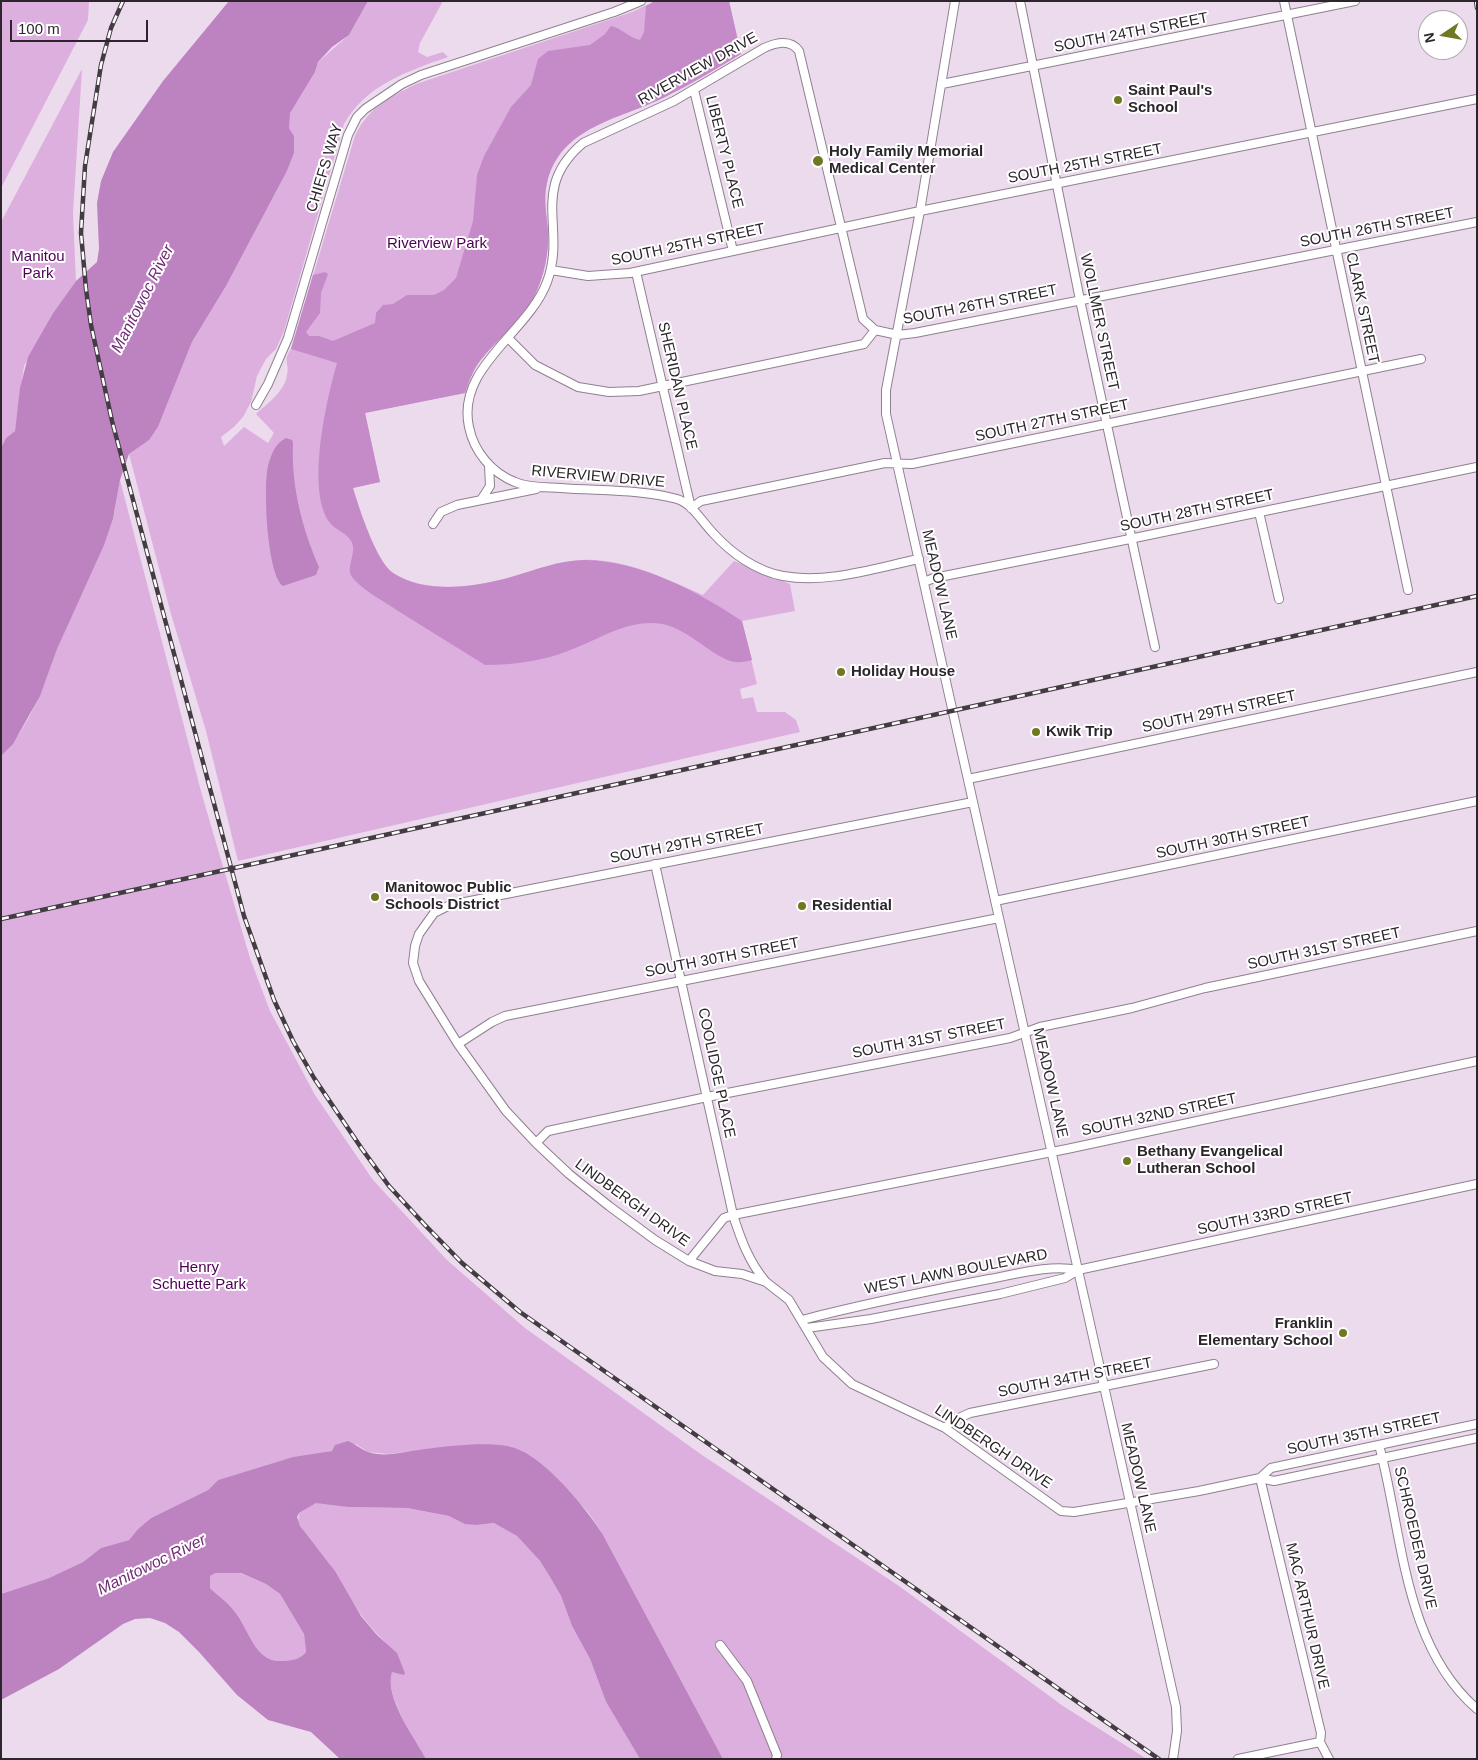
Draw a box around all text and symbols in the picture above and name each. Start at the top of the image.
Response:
street label: SOUTH 24TH STREET [1052,9,1210,57]
scale bar [12,10,150,42]
north arrow [1418,10,1468,60]
text: 100 m [18,20,60,37]
street label: RIVERVIEW DRIVE [635,29,761,109]
text: N [1420,31,1438,45]
place label: Saint Paul's School [1128,82,1212,117]
street label: LIBERTY PLACE [701,94,747,210]
marker: Saint Paul's School [1112,94,1124,106]
street label: CHIEFS WAY [303,122,347,214]
street label: SOUTH 25TH STREET [1006,140,1164,188]
place label: Holy Family Memorial Medical Center [829,143,983,178]
marker: Holy Family Memorial Medical Center [811,154,825,168]
street label: SOUTH 26TH STREET [1298,204,1456,252]
street label: SOUTH 25TH STREET [609,220,767,270]
park label: Riverview Park [387,235,487,253]
water label: Manitowoc River [108,242,178,356]
park label: Manitou Park [11,248,65,283]
street label: CLARK STREET [1341,251,1383,365]
street label: WOLLMER STREET [1076,252,1122,392]
street label: SOUTH 26TH STREET [901,281,1059,329]
street label: SHERIDAN PLACE [654,320,700,452]
street label: SOUTH 27TH STREET [973,396,1131,446]
street label: RIVERVIEW DRIVE [531,462,665,492]
street label: SOUTH 28TH STREET [1118,486,1276,536]
street label: MEADOW LANE [918,528,960,642]
place label: Holiday House [851,663,955,681]
marker: Holiday House [835,666,847,678]
street label: SOUTH 29TH STREET [1140,687,1298,737]
place label: Kwik Trip [1046,723,1113,741]
marker: Kwik Trip [1030,726,1042,738]
street label: SOUTH 30TH STREET [1154,813,1312,863]
street label: SOUTH 29TH STREET [608,820,766,868]
place label: Manitowoc Public Schools District [385,879,512,914]
marker: Manitowoc Public Schools District [369,891,381,903]
place label: Residential [812,897,892,915]
marker: Residential [796,900,808,912]
street label: SOUTH 31ST STREET [1246,924,1402,974]
street label: SOUTH 30TH STREET [643,934,801,982]
street label: COOLIDGE PLACE [693,1006,739,1140]
street label: SOUTH 31ST STREET [851,1015,1007,1063]
street label: MEADOW LANE [1029,1026,1071,1140]
street label: SOUTH 32ND STREET [1080,1090,1238,1140]
place label: Bethany Evangelical Lutheran School [1137,1143,1283,1178]
street label: LINDBERGH DRIVE [571,1155,693,1251]
marker: Bethany Evangelical Lutheran School [1121,1155,1133,1167]
street label: SOUTH 33RD STREET [1196,1189,1354,1239]
street label: WEST LAWN BOULEVARD [863,1245,1049,1299]
park label: Henry Schuette Park [152,1259,246,1294]
place label: Franklin Elementary School [1198,1315,1333,1350]
marker: Franklin Elementary School [1337,1327,1349,1339]
street label: SOUTH 34TH STREET [996,1354,1154,1402]
street label: LINDBERGH DRIVE [931,1401,1055,1493]
street label: SOUTH 35TH STREET [1285,1409,1443,1459]
street label: MEADOW LANE [1117,1421,1159,1535]
street label: SCHROEDER DRIVE [1390,1465,1440,1611]
water label: Manitowoc River [95,1530,209,1600]
street label: MAC ARTHUR DRIVE [1281,1541,1333,1691]

